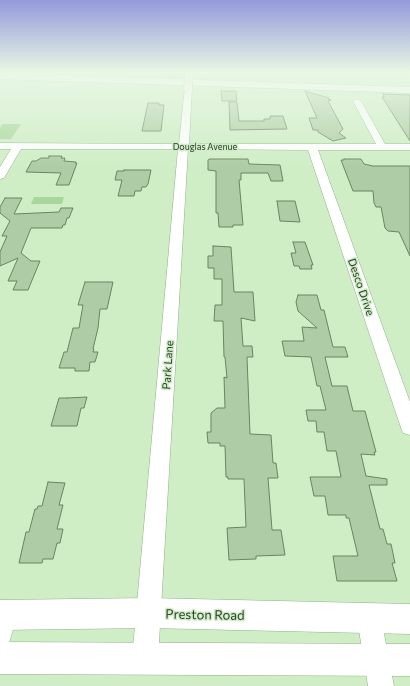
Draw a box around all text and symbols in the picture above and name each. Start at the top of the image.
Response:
street label: Douglas Avenue [173,142,237,152]
street label: Desco Drive [345,257,377,317]
street label: Park Lane [160,340,176,390]
street label: Preston Road [165,607,245,623]

